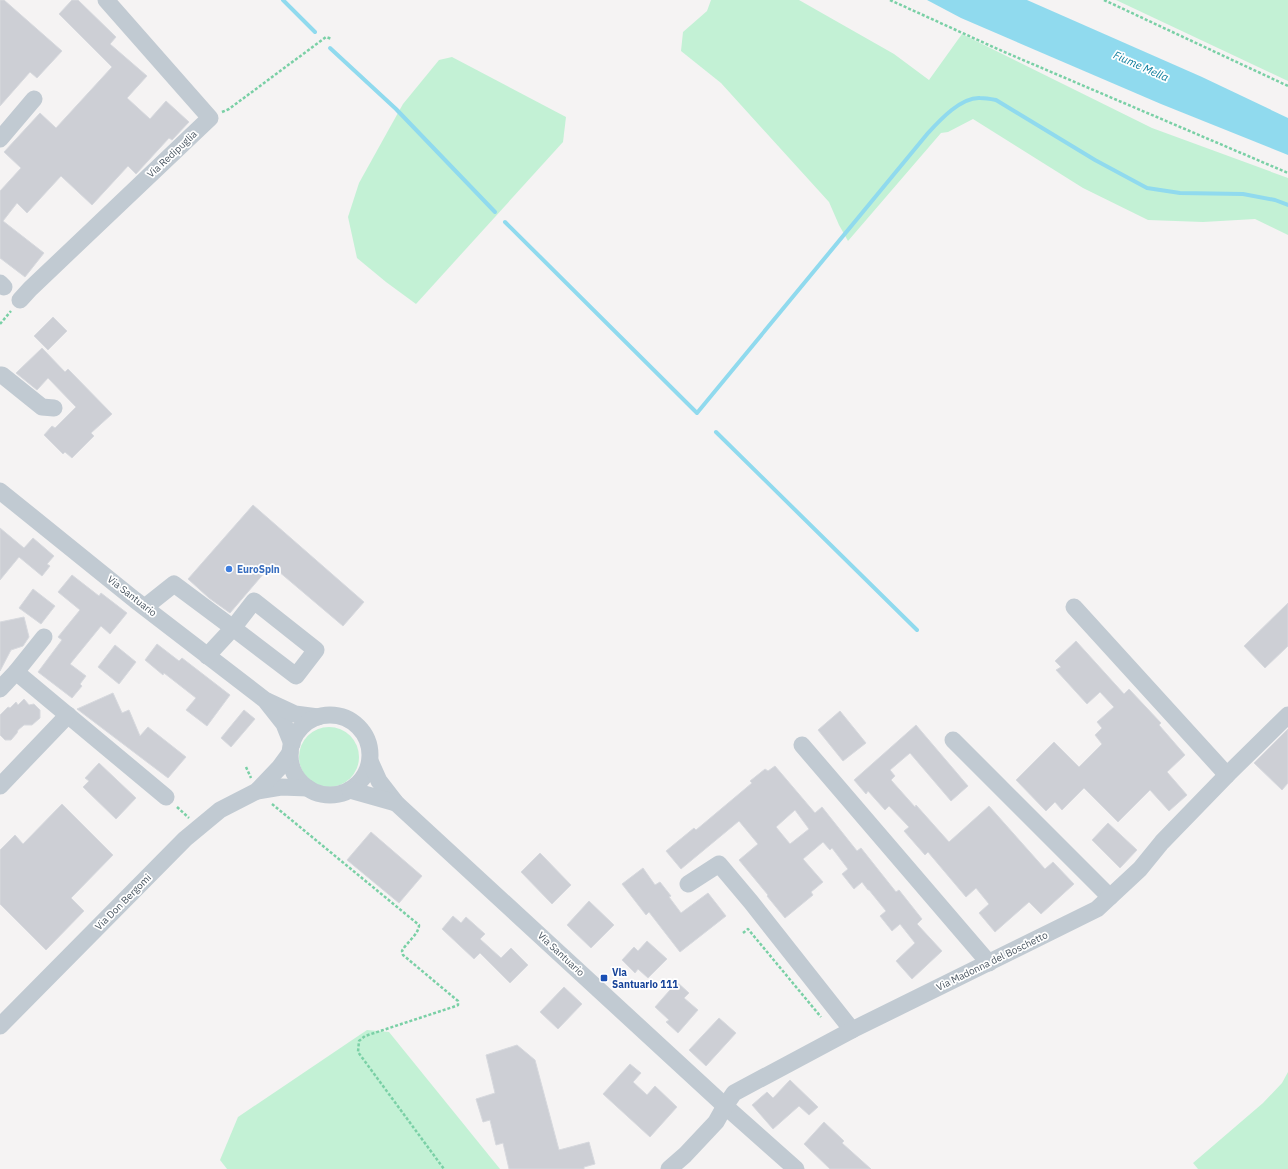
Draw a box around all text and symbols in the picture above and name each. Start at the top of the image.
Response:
water label: Fiume Mella [1111,48,1171,84]
street label: Via Redipuglia [144,127,200,180]
place label: EuroSpin [237,563,280,576]
marker: EuroSpin [224,564,234,574]
street label: Via Santuario [105,573,160,620]
street label: Via Don Bergomi [92,871,154,933]
street label: Via Madonna del Boschetto [934,928,1050,994]
street label: Via Santuario [535,929,587,979]
place label: Via Santuario 111 [612,966,678,991]
marker: Via Santuario 111 [599,973,609,983]

